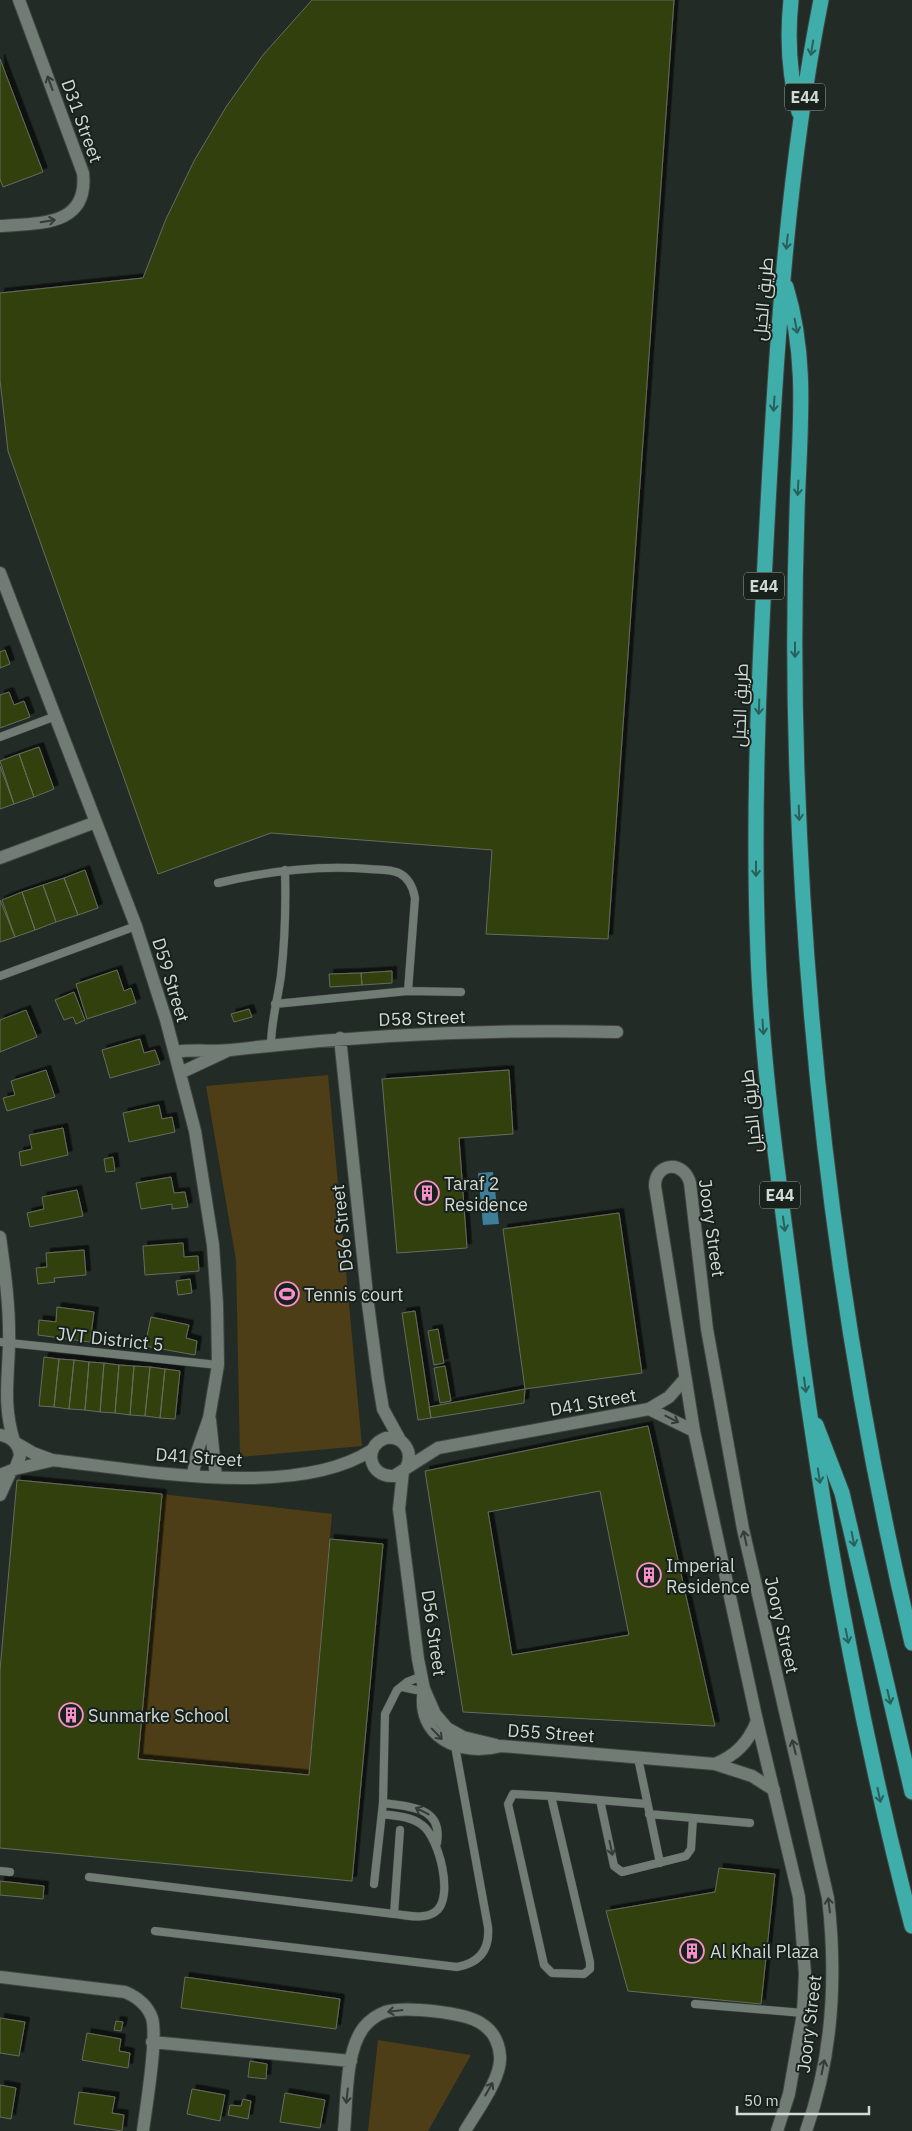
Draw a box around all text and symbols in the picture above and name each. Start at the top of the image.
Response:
one-way arrow [807,40,817,56]
one-way arrow [45,76,54,92]
street label: D31 Street [56,76,108,166]
road number: E44 [785,84,825,110]
one-way arrow [40,216,56,226]
one-way arrow [782,234,792,250]
street label: طريق الخيل [748,256,779,342]
one-way arrow [791,317,801,333]
one-way arrow [769,396,778,412]
one-way arrow [793,479,802,495]
road number: E44 [744,572,784,600]
one-way arrow [790,642,800,658]
street label: طريق الخيل [727,663,754,747]
one-way arrow [754,698,763,714]
one-way arrow [794,804,803,820]
one-way arrow [751,860,761,877]
street label: D59 Street [147,935,195,1025]
street label: D58 Street [378,1005,466,1031]
one-way arrow [758,1019,767,1035]
street label: طريق الخيل [735,1068,768,1154]
place label: Taraf 2 Residence [444,1172,528,1216]
street label: Joory Street [694,1178,730,1278]
building icon: Taraf 2 Residence [414,1180,440,1206]
road number: E44 [760,1182,800,1208]
street label: D56 Street [326,1183,358,1273]
one-way arrow [779,1215,789,1231]
sports icon: Tennis court [274,1281,300,1307]
place label: Tennis court [304,1283,403,1306]
street label: JVT District 5 [55,1322,165,1356]
one-way arrow [801,1376,811,1392]
street label: D41 Street [548,1383,638,1421]
one-way arrow [664,1415,679,1424]
street label: D41 Street [155,1442,243,1472]
one-way arrow [814,1468,824,1484]
one-way arrow [739,1530,749,1546]
one-way arrow [849,1530,859,1546]
place label: Imperial Residence [666,1554,750,1598]
building icon: Imperial Residence [636,1562,662,1588]
street label: Joory Street [760,1574,804,1676]
street label: D56 Street [417,1588,451,1678]
one-way arrow [842,1628,852,1644]
one-way arrow [885,1689,894,1705]
building icon: Sunmarke School [58,1702,84,1728]
place label: Sunmarke School [88,1704,229,1727]
street label: D55 Street [507,1718,595,1748]
one-way arrow [431,1728,443,1740]
one-way arrow [789,1739,798,1755]
one-way arrow [875,1787,884,1803]
one-way arrow [415,1806,430,1816]
one-way arrow [606,1839,616,1855]
one-way arrow [824,1898,834,1914]
building icon: Al Khail Plaza [679,1938,705,1964]
place label: Al Khail Plaza [710,1940,819,1963]
street label: Joory Street [792,1974,826,2074]
one-way arrow [387,2006,403,2016]
one-way arrow [819,2059,828,2075]
one-way arrow [485,2082,495,2096]
scale bar [737,2084,870,2116]
one-way arrow [342,2088,352,2104]
text: 50 m [744,2091,779,2110]

